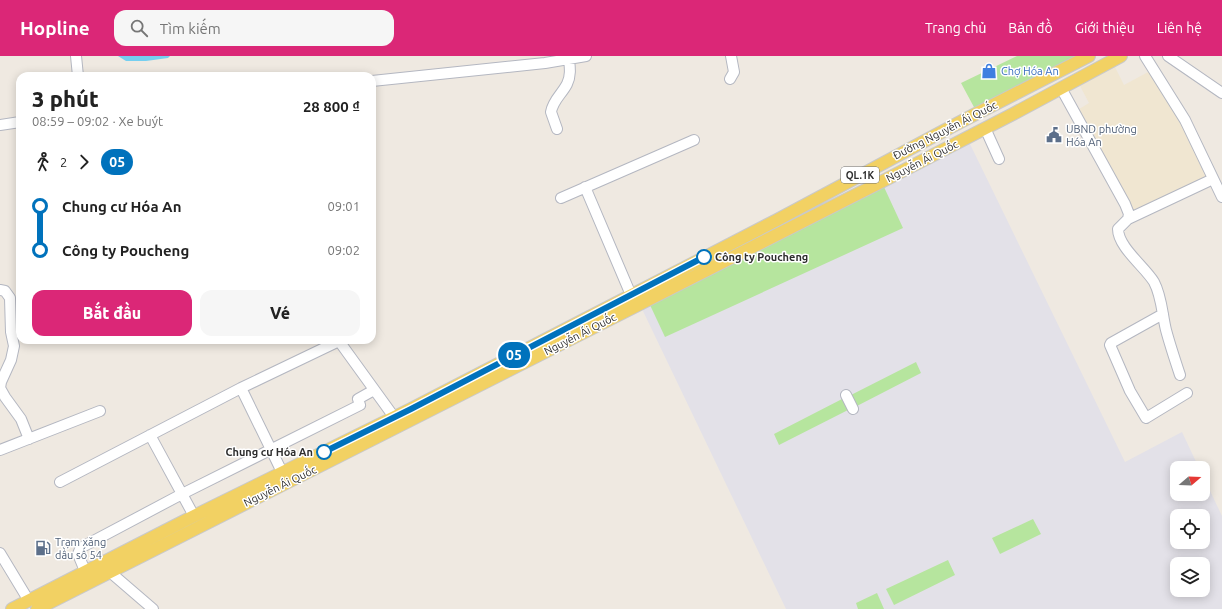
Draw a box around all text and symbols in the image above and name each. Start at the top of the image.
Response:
search box [114,10,394,46]
text: Hopline [20,17,90,39]
icon: search [128,17,150,39]
text: Tìm kiếm [160,20,221,37]
text: Trang chủ [925,20,986,36]
text: Bản đồ [1008,20,1053,36]
text: Giới thiệu [1075,20,1135,36]
text: Liên hệ [1157,20,1202,36]
shop icon: Chợ Hóa An [980,62,998,80]
place label: Chợ Hóa An [1001,65,1059,78]
text: 3 phút [32,86,99,111]
text: 28 800 ₫ [303,98,360,115]
street label: Đường Nguyễn Ái Quốc [891,98,999,162]
text: 08:59 – 09:02 · Xe buýt [32,114,163,128]
place label: UBND phường Hóa An [1066,123,1137,148]
public building icon: UBND phường Hóa An [1045,126,1063,144]
street label: Nguyễn Ái Quốc [884,137,960,185]
icon: walk [32,151,54,173]
icon: forward [73,151,95,173]
text: 05 [109,154,125,170]
text: 2 [60,155,67,169]
road number: QL.1K [841,167,879,183]
text: Chung cư Hóa An [62,198,181,215]
text: 09:01 [327,199,360,213]
text: Công ty Poucheng [62,242,189,259]
text: 09:02 [327,243,360,257]
marker: Công ty Poucheng [696,249,712,265]
place label: Công ty Poucheng [715,251,808,263]
button: Bắt đầu [32,290,192,336]
button: Vé [200,290,360,336]
street label: Nguyễn Ái Quốc [541,309,618,357]
line badge: 05 [496,342,532,368]
text: 05 [506,347,522,363]
marker: Chung cư Hóa An [316,444,332,460]
place label: Chung cư Hóa An [225,446,313,458]
north arrow [1170,461,1210,501]
map controls [1170,461,1210,597]
street label: Nguyễn Ái Quốc [241,462,318,509]
button: locate [1170,509,1210,549]
place label: Trạm xăng dầu số 54 [55,536,106,561]
fuel station icon: Trạm xăng dầu số 54 [34,539,52,557]
button: layers [1170,557,1210,597]

